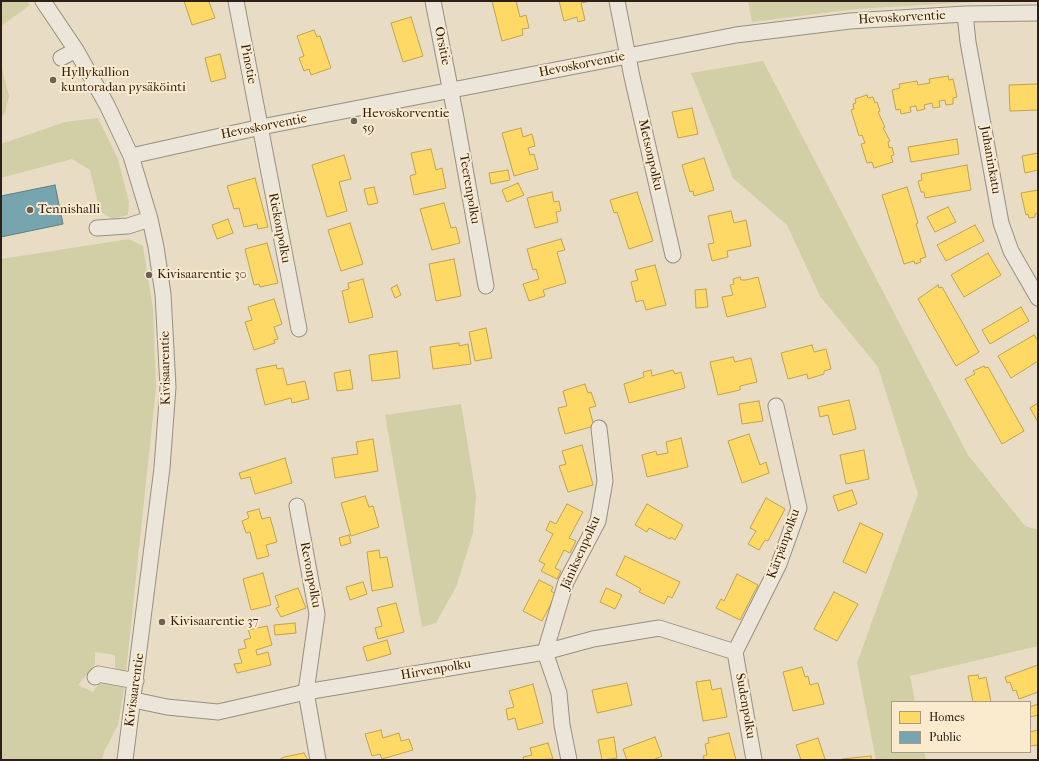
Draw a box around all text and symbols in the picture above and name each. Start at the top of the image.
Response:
street label: Hevoskorventie [858,8,946,28]
street label: Orsitie [431,25,453,67]
street label: Pinotie [236,43,260,85]
street label: Hevoskorventie [538,49,626,81]
place label: Hyllykallion kuntoradan pysäköinti [61,65,186,96]
marker: Hyllykallion kuntoradan pysäköinti [48,75,58,85]
place label: Hevoskorventie 59 [362,106,450,137]
street label: Hevoskorventie [220,111,308,143]
marker: Hevoskorventie 59 [349,116,359,126]
street label: Metsonpolku [634,118,666,192]
street label: Juhaninkatu [976,125,1004,195]
street label: Teerenpolku [455,153,483,225]
street label: Riekonpolku [265,192,293,264]
place label: Tennishalli [38,202,100,218]
marker: Tennishalli [25,205,35,215]
place label: Kivisaarentie 30 [157,267,247,283]
marker: Kivisaarentie 30 [144,270,154,280]
street label: Kivisaarentie [158,331,174,405]
street label: Kärpänpolku [764,507,804,581]
street label: Jäniksenpolku [558,514,604,592]
street label: Revonpolku [296,541,324,609]
place label: Kivisaarentie 37 [170,614,259,630]
marker: Kivisaarentie 37 [157,617,167,627]
street label: Kivisaarentie [122,652,148,728]
street label: Hirvenpolku [400,656,472,684]
street label: Sudenpolku [732,672,758,740]
legend [891,701,1031,753]
text: Homes [929,710,965,724]
text: Public [929,730,961,744]

